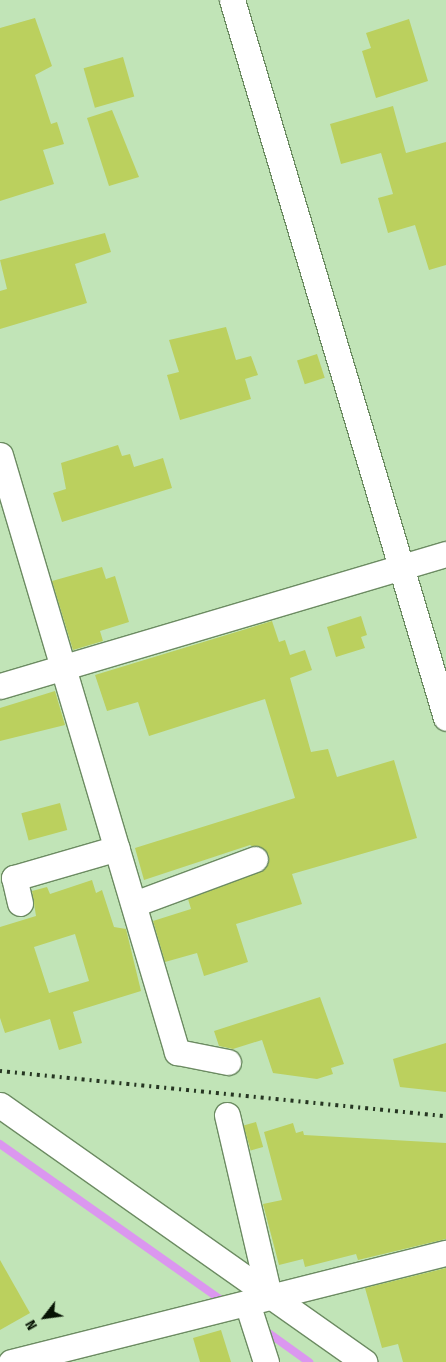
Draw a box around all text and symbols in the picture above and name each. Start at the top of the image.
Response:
north arrow [20,1292,70,1342]
text: N [22,1317,41,1333]

